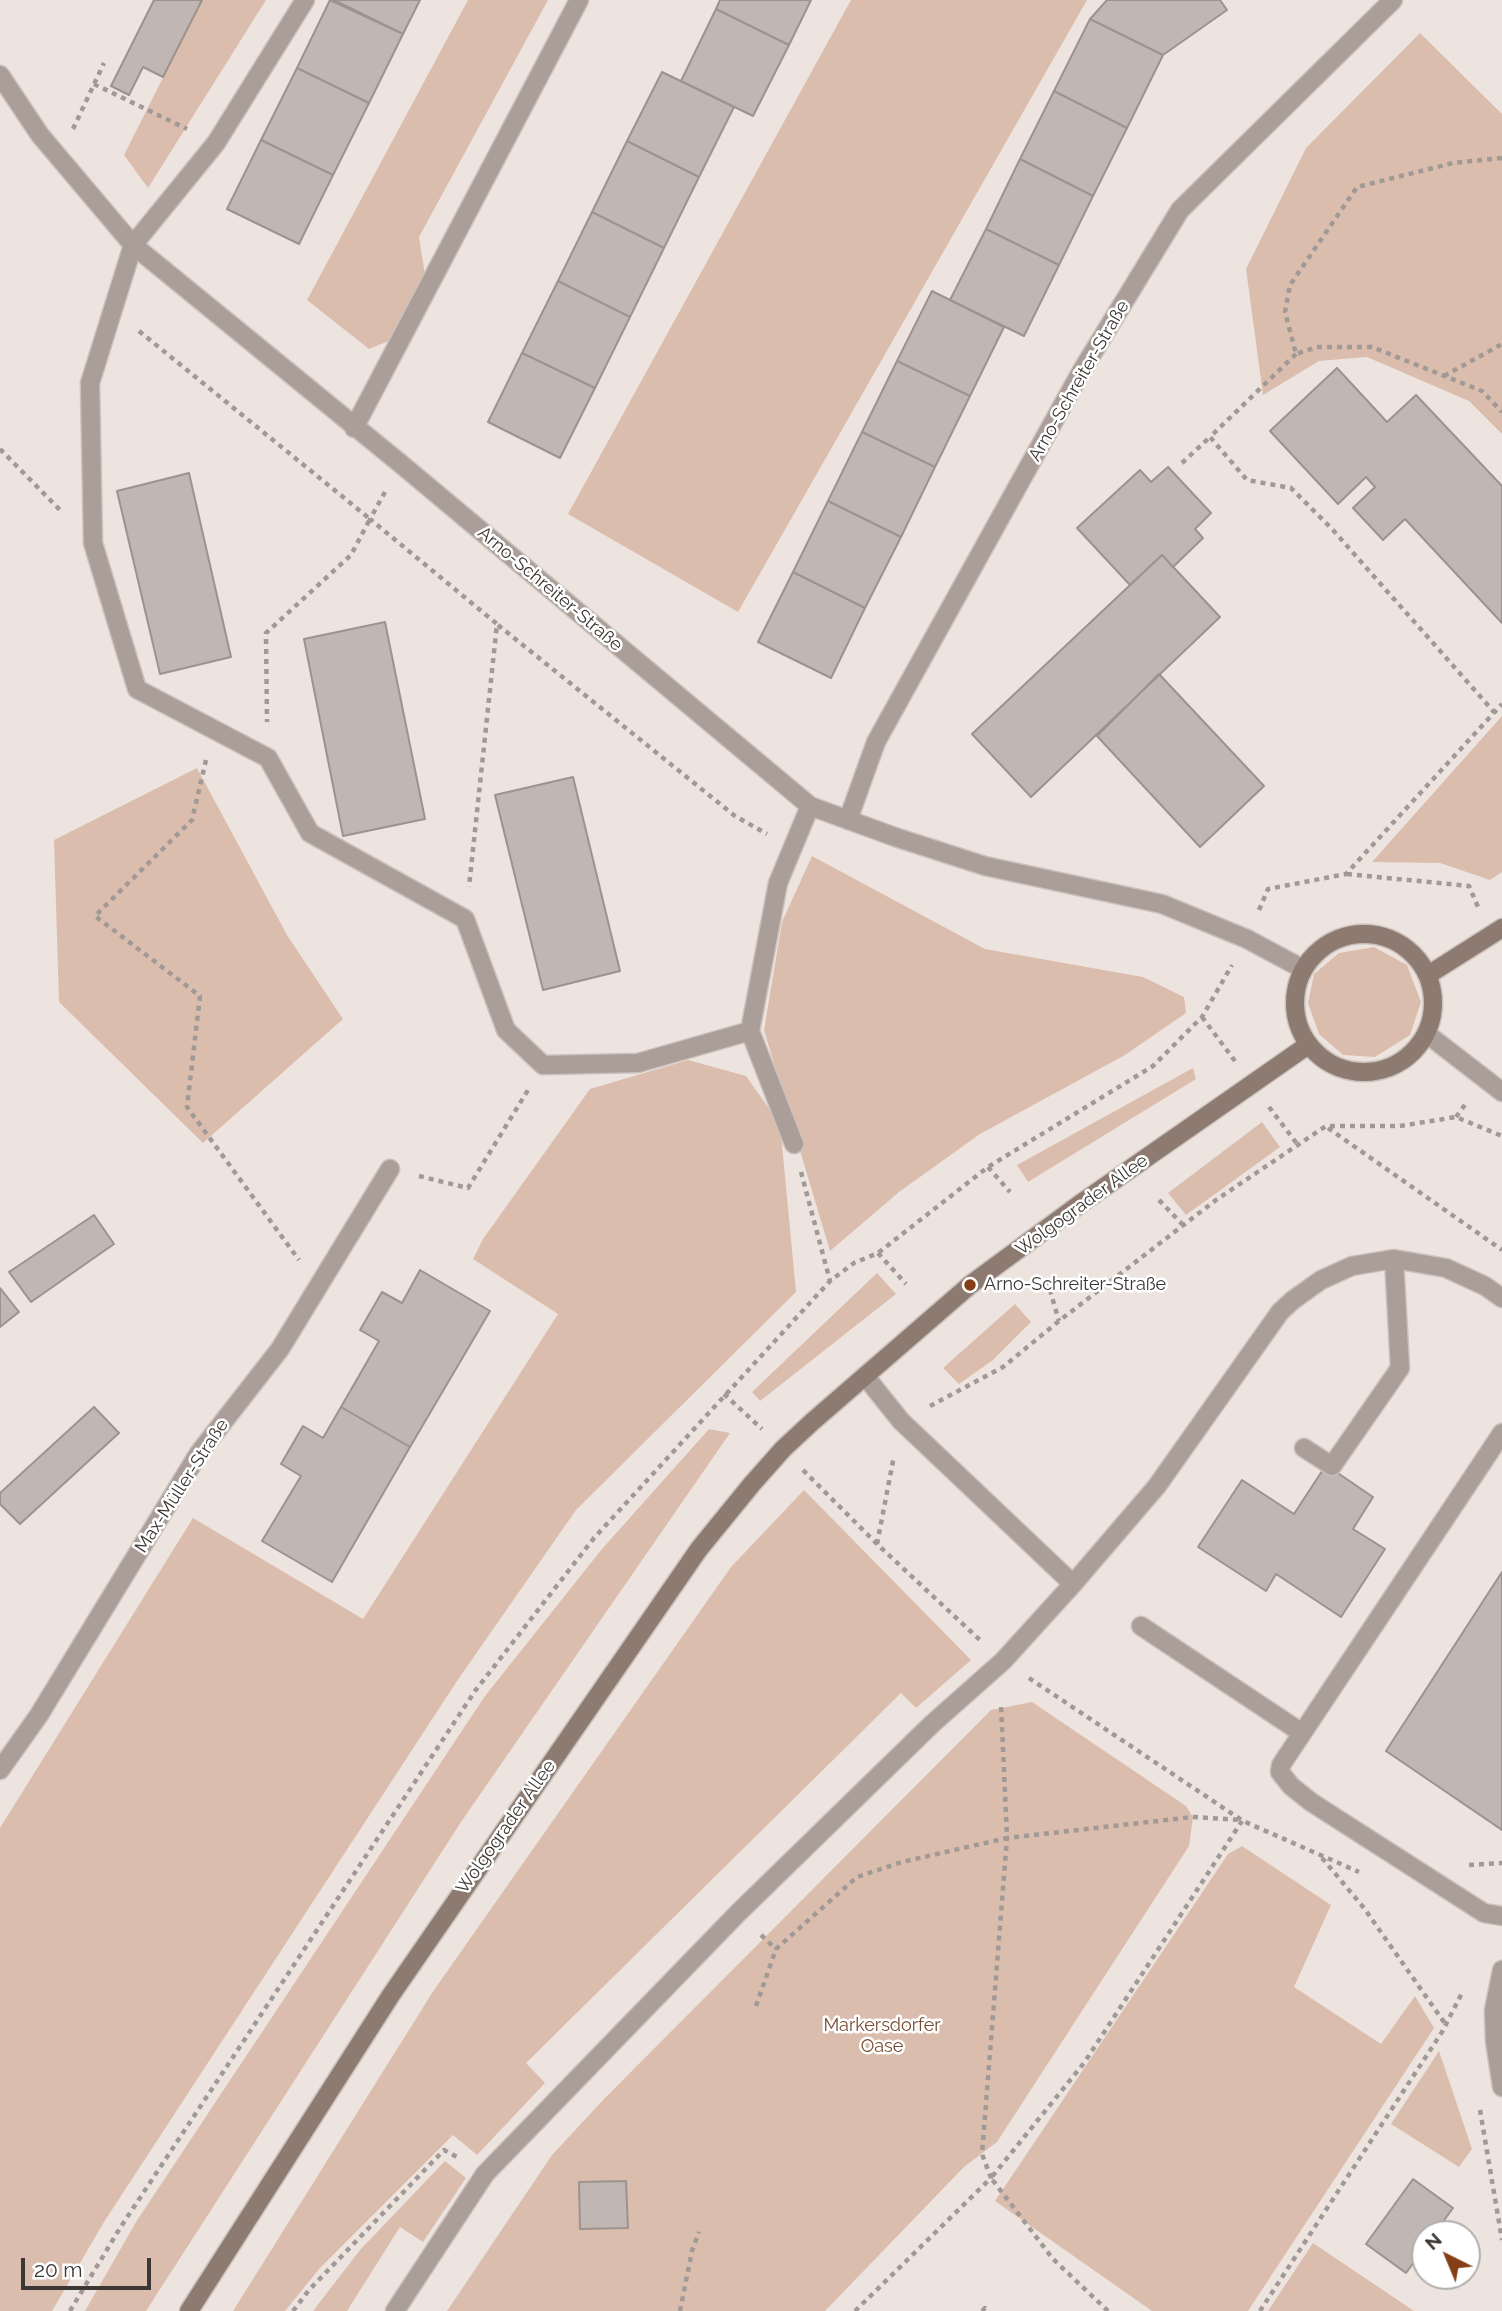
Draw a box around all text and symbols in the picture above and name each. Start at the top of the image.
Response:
street label: Arno-Schreiter-Straße [1024,297,1134,465]
street label: Arno-Schreiter-Straße [473,522,627,656]
street label: Wolgograder Allee [1012,1150,1152,1260]
place label: Arno-Schreiter-Straße [984,1274,1166,1296]
marker: Arno-Schreiter-Straße [962,1277,978,1293]
street label: Max-Müller-Straße [131,1415,233,1557]
street label: Wolgograder Allee [452,1756,560,1898]
park label: Markersdorfer Oase [823,2015,941,2058]
north arrow [1411,2220,1481,2290]
text: N [1420,2228,1446,2254]
scale bar [24,2244,154,2288]
text: 20 m [34,2257,82,2282]

